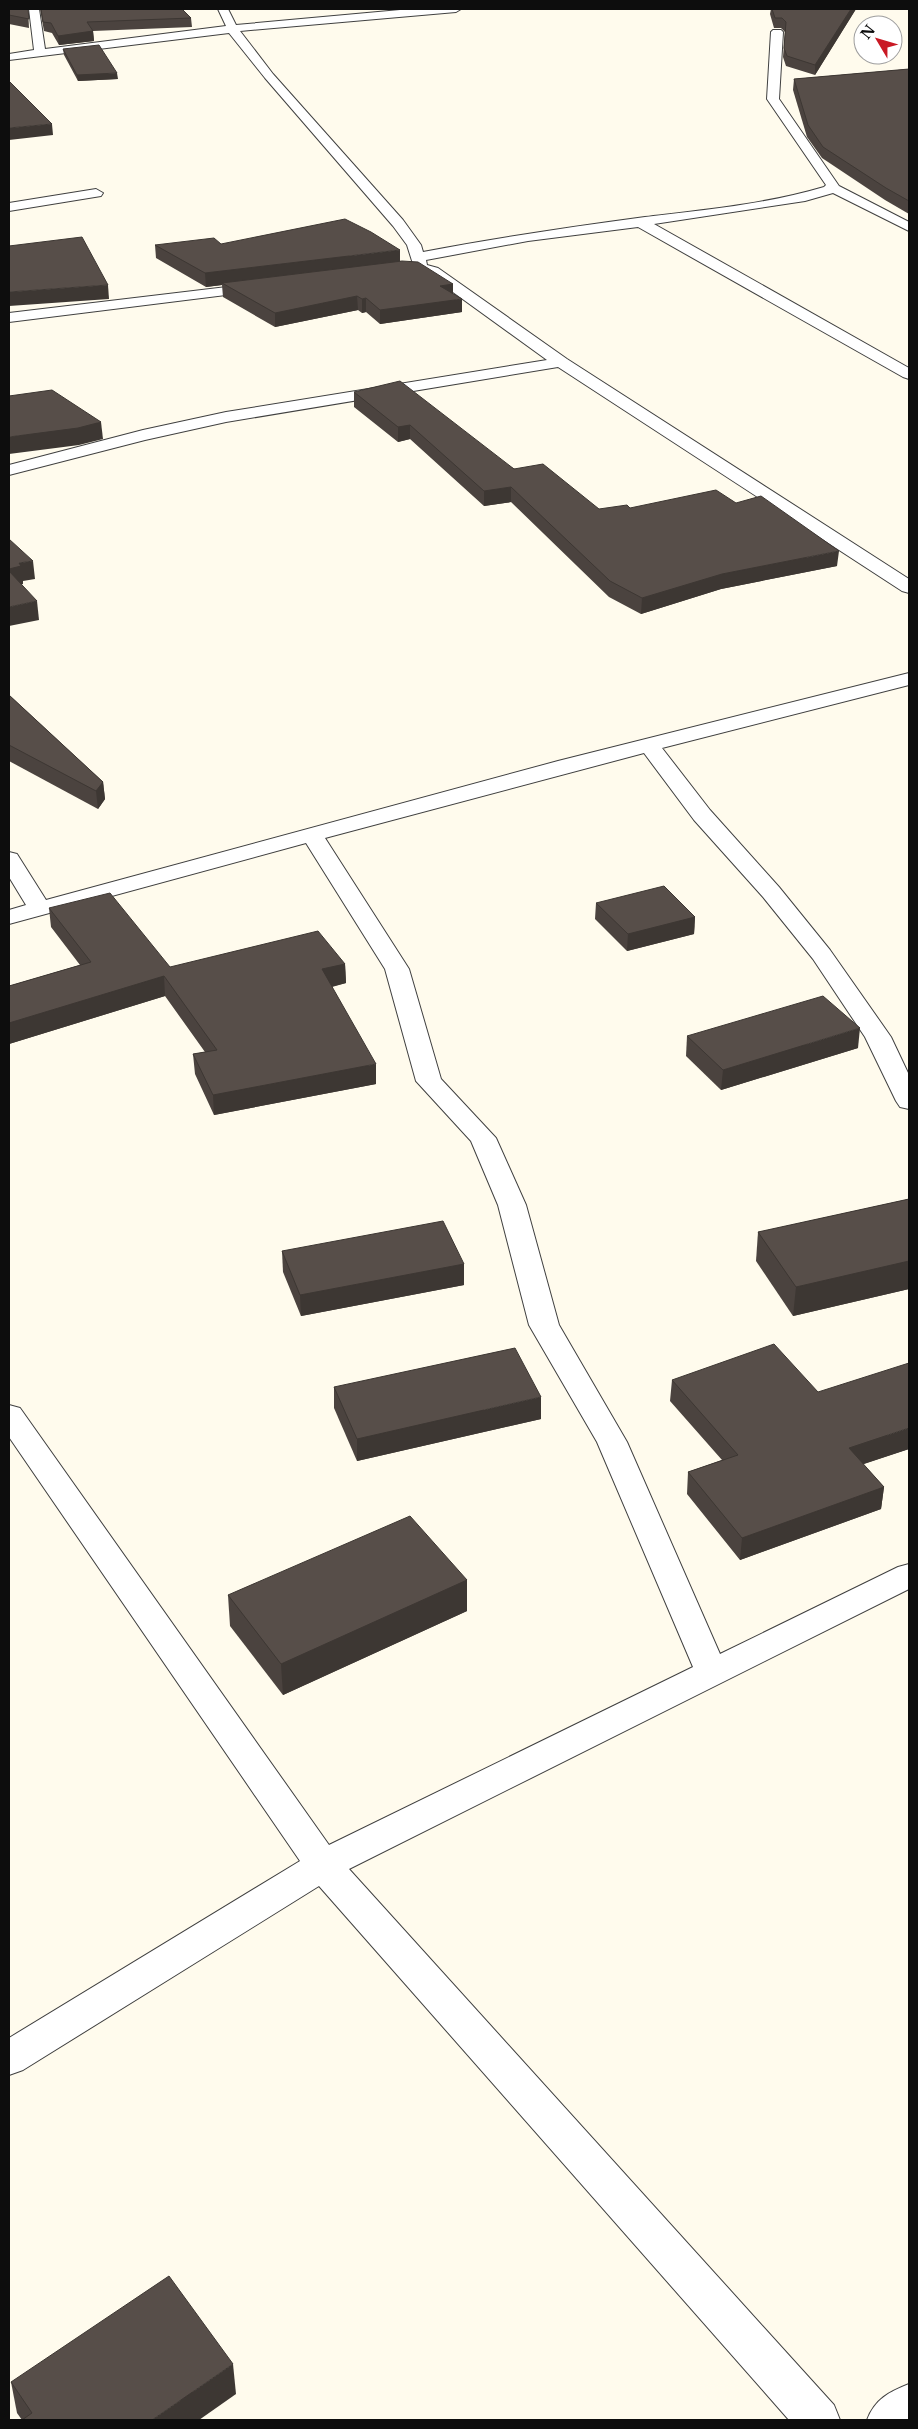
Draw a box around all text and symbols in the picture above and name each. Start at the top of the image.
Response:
north arrow [853,15,903,65]
text: N [857,21,879,43]

